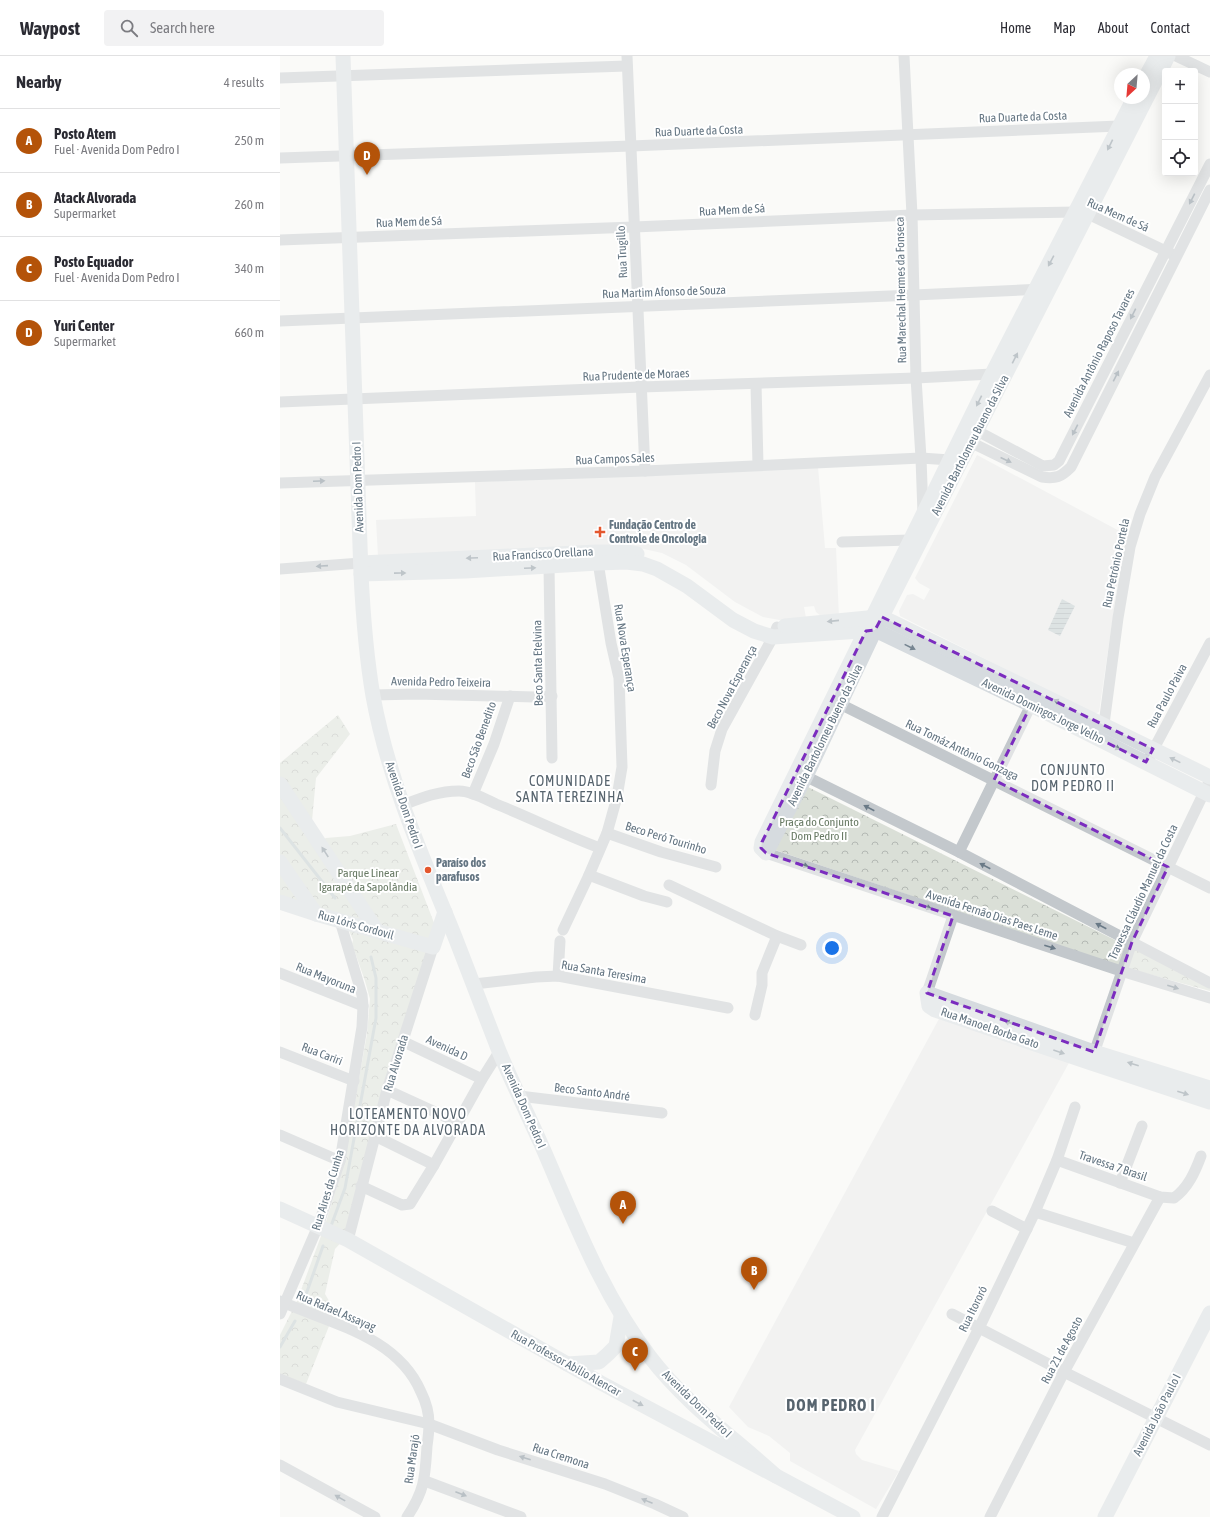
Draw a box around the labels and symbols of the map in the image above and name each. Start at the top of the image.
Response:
north arrow [1114,68,1150,104]
street label: Rua Duarte da Costa [979,108,1067,126]
street label: Rua Duarte da Costa [655,122,743,140]
one-way arrow [1107,139,1113,151]
pin: D [354,142,380,175]
one-way arrow [1189,193,1195,204]
street label: Rua Mem de Sá [1085,195,1151,235]
street label: Rua Mem de Sá [699,201,765,219]
street label: Rua Mem de Sá [376,214,442,230]
street label: Rua Marechal Hermes da Fonseca [893,216,909,364]
street label: Rua Trugillo [614,225,630,279]
one-way arrow [1048,255,1054,267]
street label: Rua Martim Afonso de Souza [602,283,726,301]
street label: Avenida Antônio Raposo Tavares [1060,286,1138,420]
one-way arrow [1130,309,1136,320]
one-way arrow [1012,352,1018,363]
street label: Rua Prudente de Moraes [582,366,690,384]
one-way arrow [1113,370,1119,381]
street label: Avenida Bartolomeu Bueno da Silva [928,372,1012,518]
one-way arrow [976,396,982,407]
one-way arrow [1071,425,1078,436]
street label: Avenida Dom Pedro I [349,441,367,533]
street label: Rua Campos Sales [575,451,655,467]
one-way arrow [1001,457,1012,463]
one-way arrow [313,478,325,485]
street label: Rua Petrônio Portela [1100,517,1132,609]
place label: Fundação Centro de Controle de Oncologia [609,518,707,546]
marker: Fundação Centro de Controle de Oncologia [594,526,606,538]
street label: Rua Francisco Orellana [492,544,594,564]
one-way arrow [466,554,478,561]
one-way arrow [316,563,328,569]
one-way arrow [524,565,537,571]
one-way arrow [394,570,407,576]
street label: Rua Nova Esperança [611,603,639,693]
one-way arrow [827,618,839,625]
street label: Beco Santa Etelvina [530,620,546,706]
street label: Beco Nova Esperança [704,643,760,731]
one-way arrow [905,644,916,650]
street label: Rua Paulo Paiva [1144,661,1190,731]
street label: Avenida Bartolomeu Bueno da Silva [785,662,865,808]
street label: Avenida Pedro Teixeira [391,674,491,690]
street label: Avenida Domingos Jorge Velho [980,675,1107,747]
street label: Beco São Benedito [459,699,499,780]
one-way arrow [1053,699,1064,705]
street label: Rua Tomáz Antônio Gonzaga [903,716,1021,784]
one-way arrow [1109,743,1121,750]
one-way arrow [1169,757,1181,763]
street label: Avenida Dom Pedro I [383,760,425,850]
district label: CONJUNTO DOM PEDRO II [1031,762,1115,794]
district label: COMUNIDADE SANTA TEREZINHA [516,773,624,805]
one-way arrow [864,805,875,811]
park label: Praça do Conjunto Dom Pedro II [779,815,859,843]
street label: Beco Peró Tourinho [624,819,709,857]
street label: Travessa Cláudio Manuel da Costa [1105,822,1181,962]
one-way arrow [321,847,329,857]
place label: Paraíso dos parafusos [436,856,487,884]
one-way arrow [797,862,809,868]
one-way arrow [980,863,991,870]
marker: Paraíso dos parafusos [423,865,433,875]
park label: Parque Linear Igarapé da Sapolândia [319,866,417,894]
street label: Avenida Fernão Dias Paes Leme [924,887,1060,943]
one-way arrow [921,904,933,910]
street label: Rua Lóris Cordovil [316,907,396,943]
one-way arrow [1095,923,1107,929]
your location [822,938,842,958]
one-way arrow [1044,945,1056,951]
street label: Rua Santa Teresima [560,958,648,986]
street label: Rua Mayoruna [294,960,358,996]
one-way arrow [1168,984,1180,990]
street label: Rua Manoel Borba Gato [939,1005,1041,1052]
one-way arrow [1003,1019,1015,1025]
street label: Avenida D [424,1032,470,1064]
street label: Rua Alvorada [381,1033,411,1093]
street label: Rua Cariri [300,1040,344,1068]
one-way arrow [1054,1050,1066,1056]
one-way arrow [1126,1061,1138,1067]
street label: Avenida Dom Pedro I [499,1062,549,1150]
street label: Beco Santo André [553,1080,631,1104]
one-way arrow [1177,1090,1189,1096]
district label: LOTEAMENTO NOVO HORIZONTE DA ALVORADA [330,1106,486,1138]
street label: Rua Aires da Cunha [309,1148,347,1232]
street label: Travessa 7 Brasil [1077,1148,1150,1185]
pin: A [610,1191,636,1224]
pin: B [741,1257,767,1290]
street label: Rua Itororó [956,1283,990,1334]
street label: Rua Rafael Assayag [294,1288,379,1334]
street label: Rua 21 de Agosto [1038,1314,1086,1386]
street label: Rua Professor Abílio Alencar [509,1327,624,1399]
pin: C [622,1338,648,1371]
street label: Avenida Dom Pedro I [659,1367,735,1441]
street label: Avenida João Paulo I [1130,1372,1184,1458]
district label: DOM PEDRO I [786,1396,876,1414]
one-way arrow [633,1400,644,1406]
street label: Rua Marajó [402,1433,422,1485]
street label: Rua Cremona [531,1440,591,1472]
one-way arrow [518,1455,530,1461]
one-way arrow [456,1492,468,1498]
one-way arrow [335,1495,346,1502]
one-way arrow [641,1497,653,1503]

